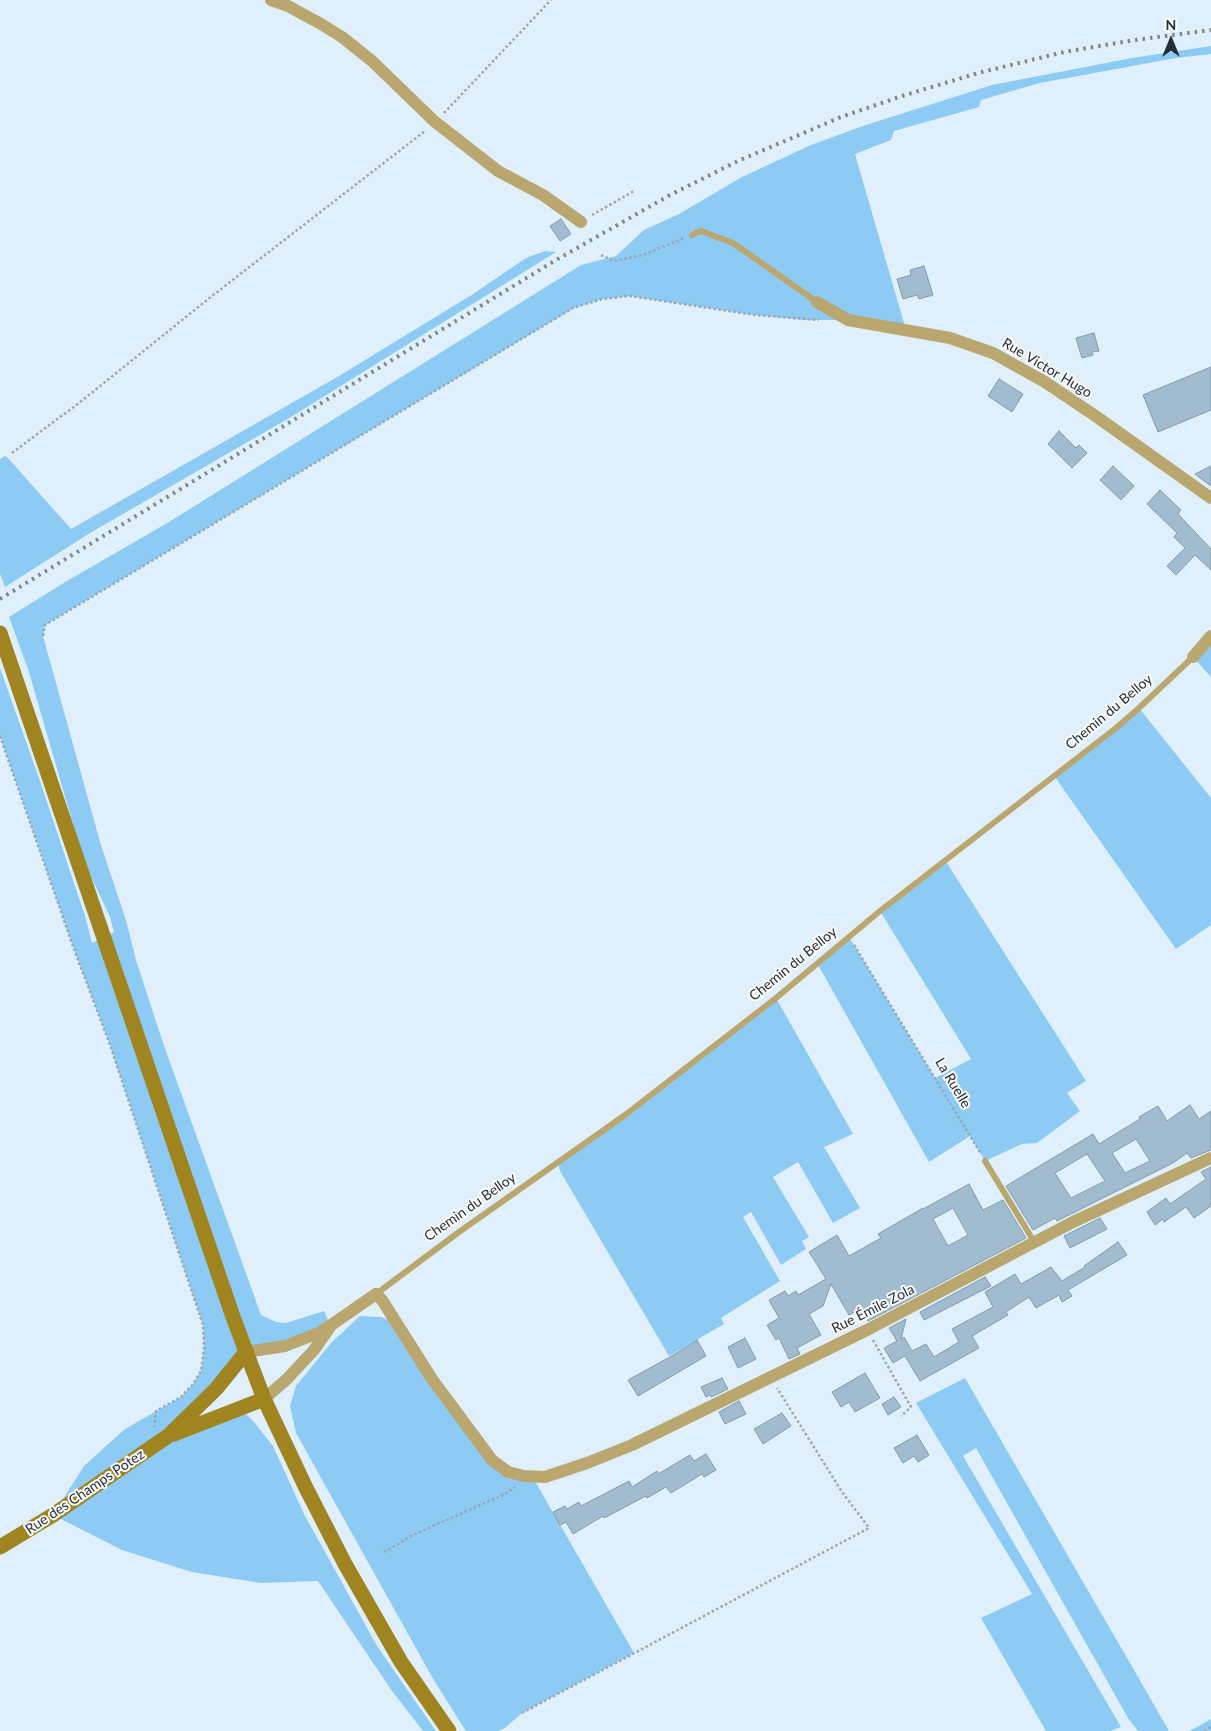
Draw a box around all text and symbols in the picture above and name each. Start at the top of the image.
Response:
north arrow [1146,15,1196,65]
text: N [1166,16,1176,33]
street label: Rue Victor Hugo [999,335,1095,401]
street label: Chemin du Belloy [1062,671,1156,753]
street label: Chemin du Belloy [746,924,840,1004]
street label: La Ruelle [932,1055,974,1111]
street label: Chemin du Belloy [421,1169,519,1245]
street label: Rue Émile Zola [829,1281,917,1337]
street label: Rue des Champs Potez [22,1446,148,1538]

